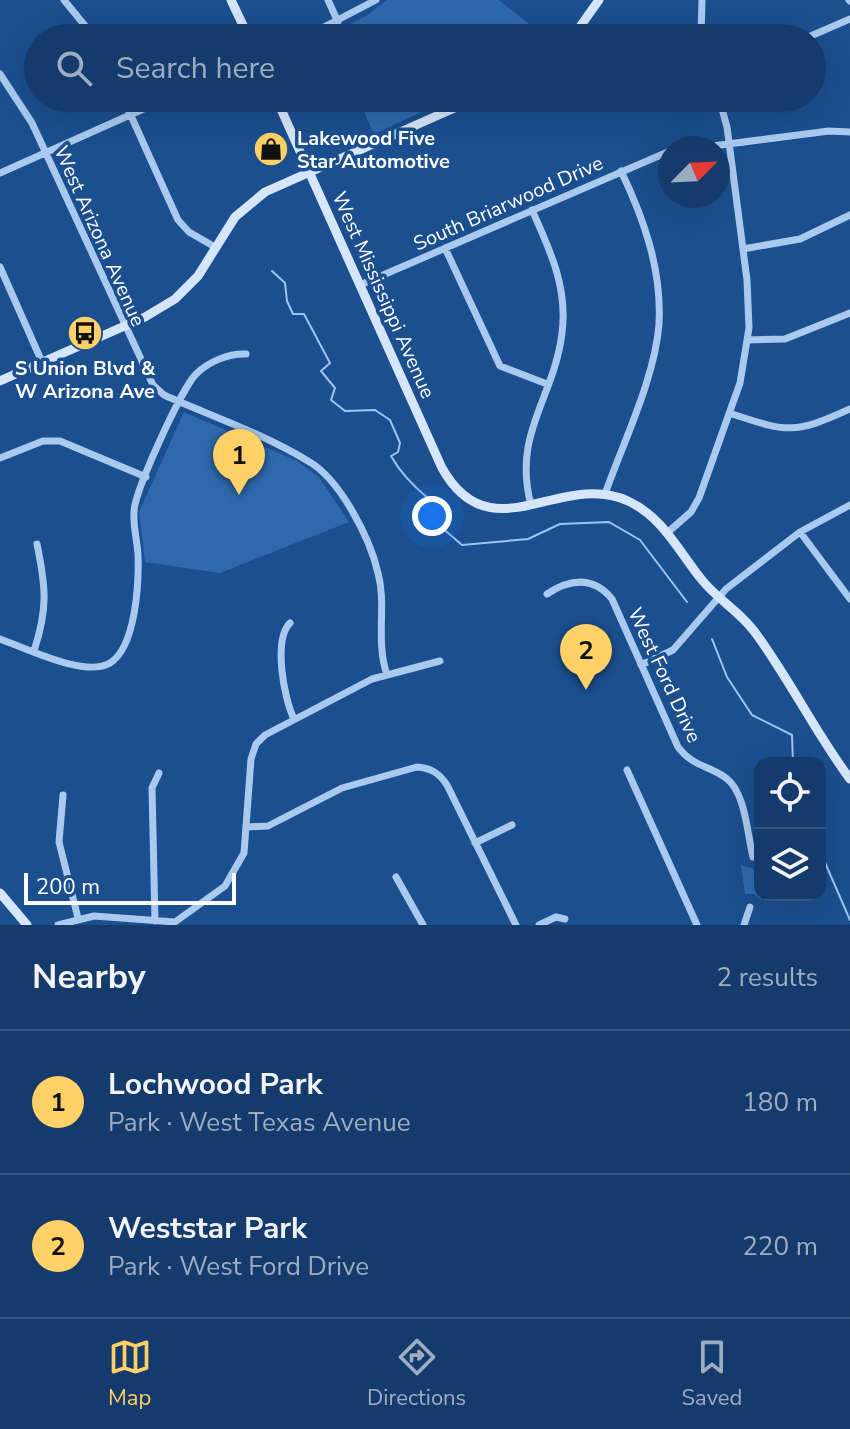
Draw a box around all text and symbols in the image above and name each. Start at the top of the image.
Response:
search box [24,24,826,112]
icon: search [52,46,96,90]
text: Search here [116,48,275,89]
place label: Lakewood Five Star Automotive [297,125,450,175]
shop icon: Lakewood Five Star Automotive [252,130,290,168]
north arrow [658,136,730,208]
street label: West Arizona Avenue [48,142,152,331]
street label: South Briarwood Drive [409,149,607,257]
street label: West Mississippi Avenue [326,187,441,403]
bus stop icon: S Union Blvd & W Arizona Ave [66,314,104,352]
place label: S Union Blvd & W Arizona Ave [15,355,156,405]
pin: 1 [213,429,265,495]
your location [412,496,452,536]
street label: West Ford Drive [621,603,708,747]
pin: 2 [560,624,612,690]
map controls [754,757,826,901]
button: locate [754,757,826,829]
button: layers [754,829,826,901]
scale bar [24,869,236,905]
text: 200 m [36,872,100,902]
text: Nearby [32,954,146,1000]
text: 2 results [717,960,818,995]
text: Lochwood Park [108,1064,323,1105]
text: 1 [50,1085,66,1120]
text: 180 m [742,1085,818,1120]
text: Park · West Texas Avenue [108,1105,411,1140]
text: Weststar Park [108,1208,307,1249]
text: 2 [50,1229,66,1264]
text: 220 m [742,1229,818,1264]
text: Park · West Ford Drive [108,1249,369,1284]
tab: Map [108,1335,152,1413]
tab: Directions [367,1335,466,1413]
tab: Saved [682,1335,742,1413]

